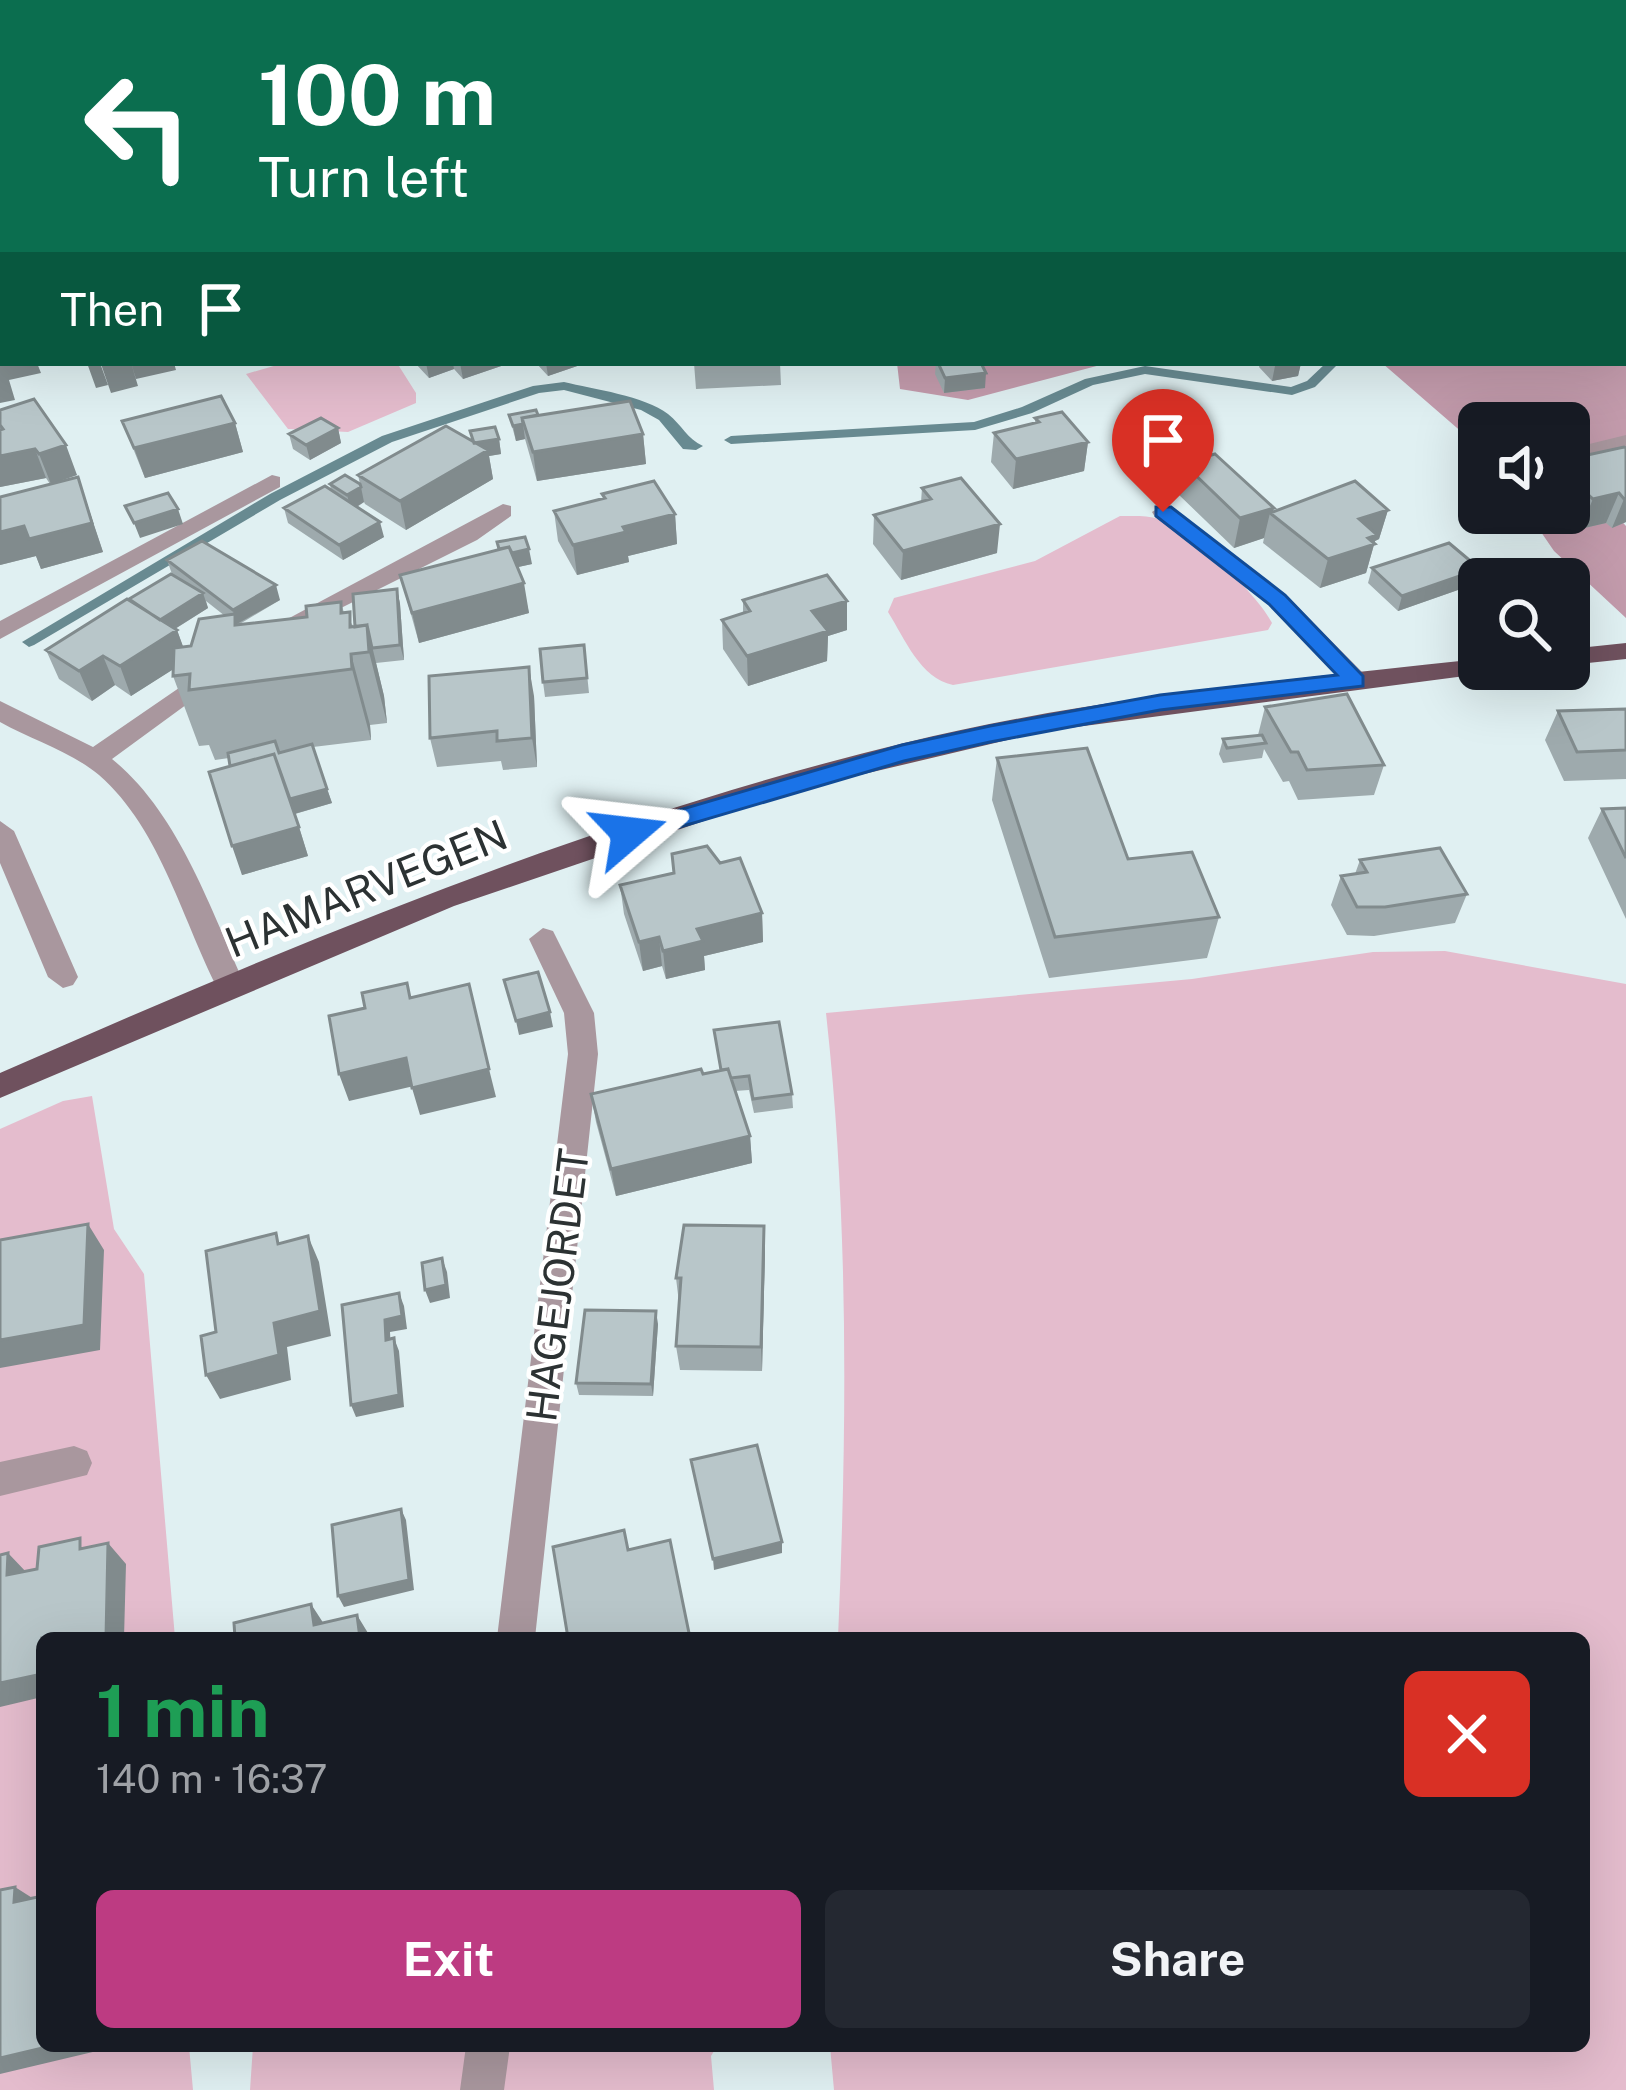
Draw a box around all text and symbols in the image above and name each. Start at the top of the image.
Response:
text: 100 m [258,45,496,144]
icon: left [60,48,216,204]
text: Turn left [258,146,469,209]
icon: arrive [188,276,254,342]
text: Then [60,283,164,336]
pin [1112,389,1214,512]
map controls [1458,402,1590,690]
button: sound [1458,402,1590,534]
icon: arrive [1130,407,1196,473]
button: search [1458,558,1590,690]
position arrow [566,770,692,896]
street label: HAMARVEGEN [218,809,514,967]
street label: HAGEJORDET [516,1146,598,1424]
text: 1 min [96,1669,270,1753]
button: close [1404,1671,1530,1797]
text: 140 m · 16:37 [96,1756,327,1802]
button: Exit [96,1890,801,2028]
button: Share [825,1890,1530,2028]

